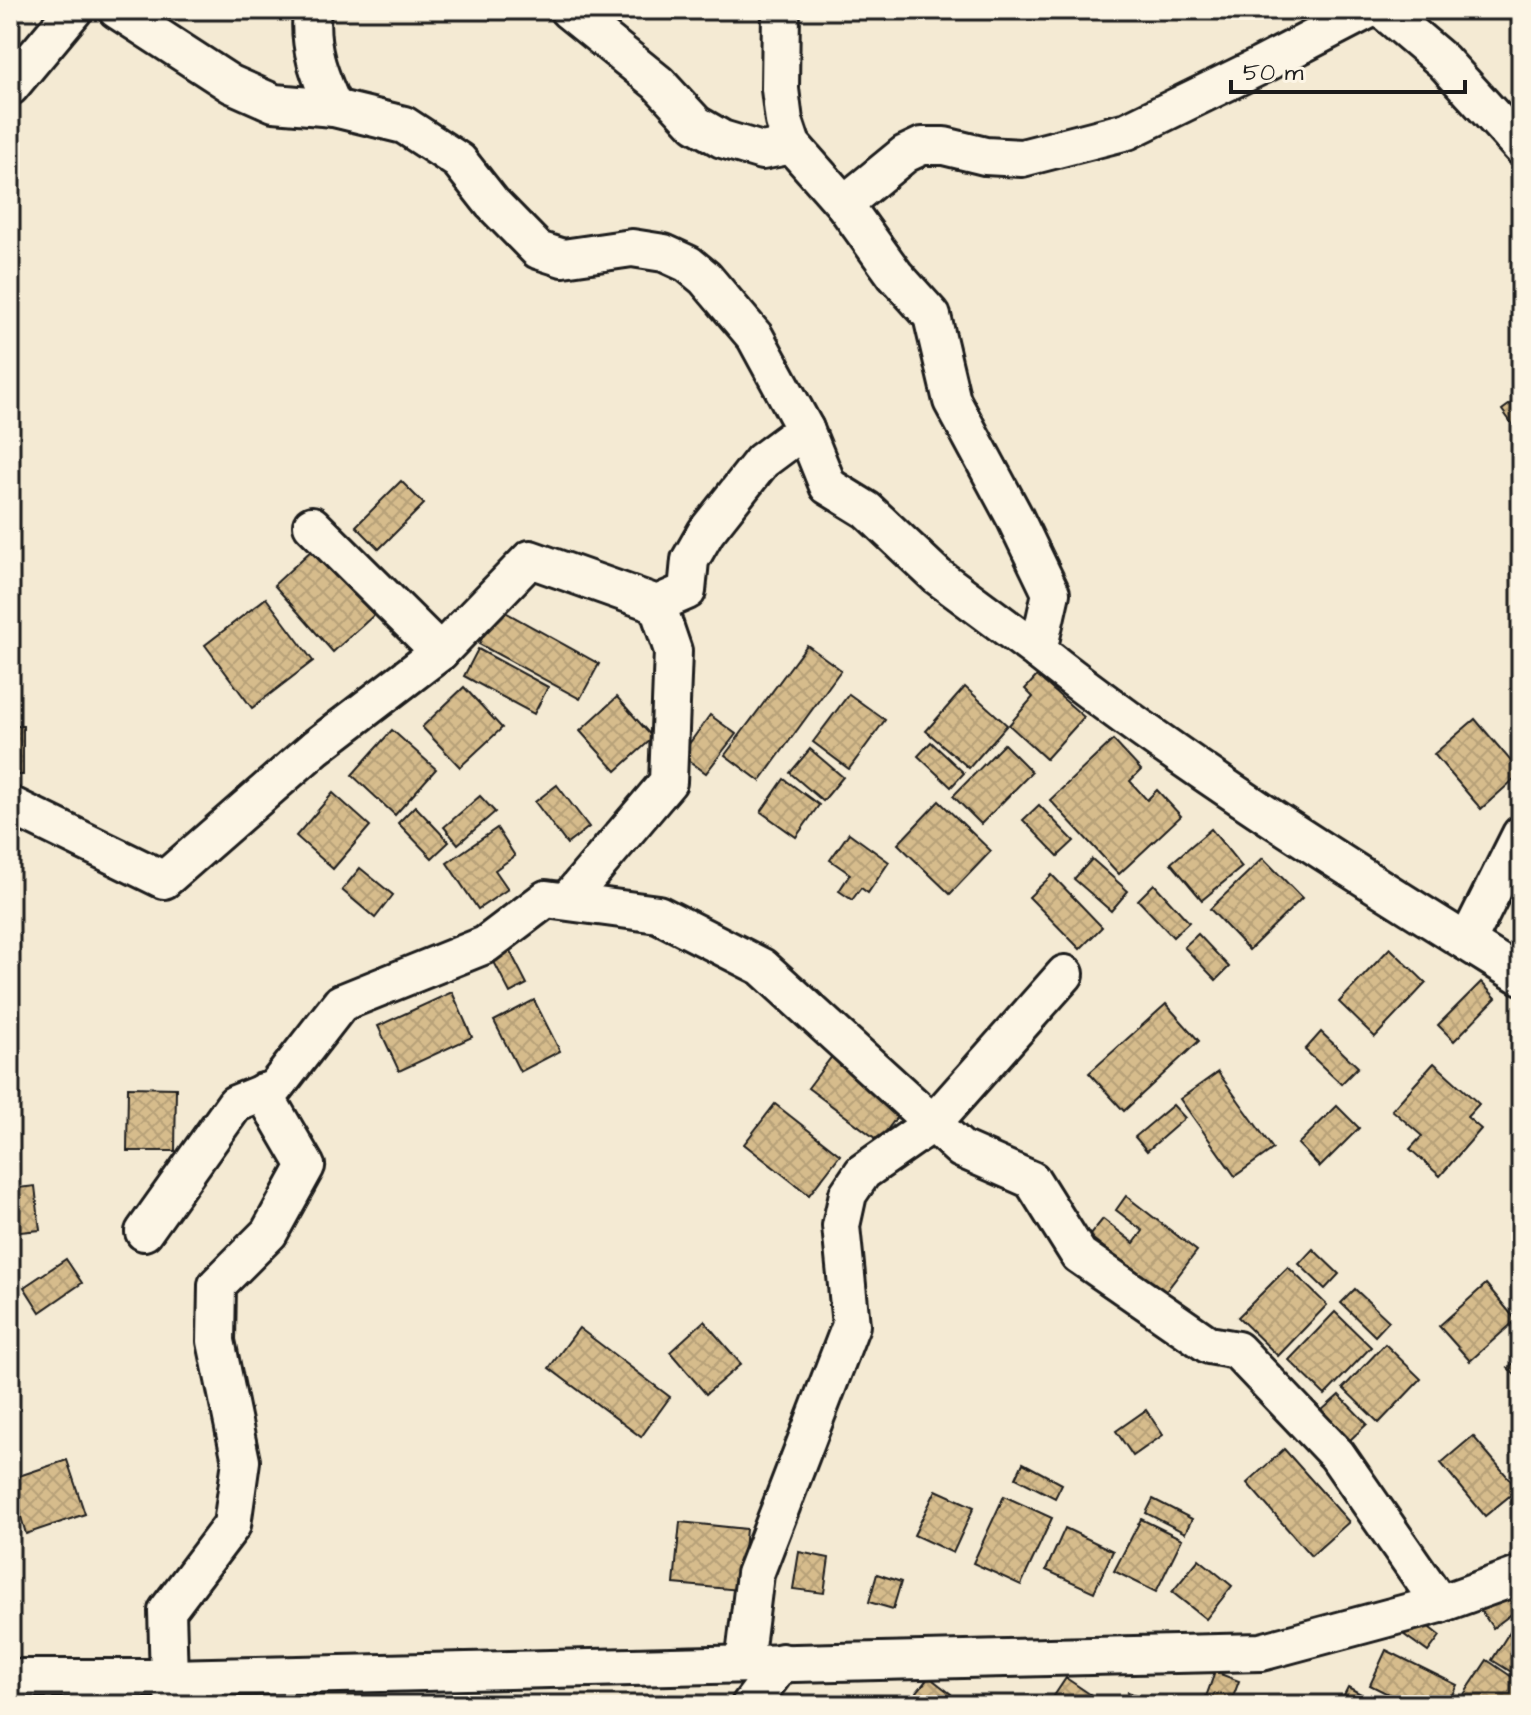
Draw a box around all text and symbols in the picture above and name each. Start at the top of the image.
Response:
scale bar [1231,44,1465,94]
text: 50 m [1243,56,1304,90]

